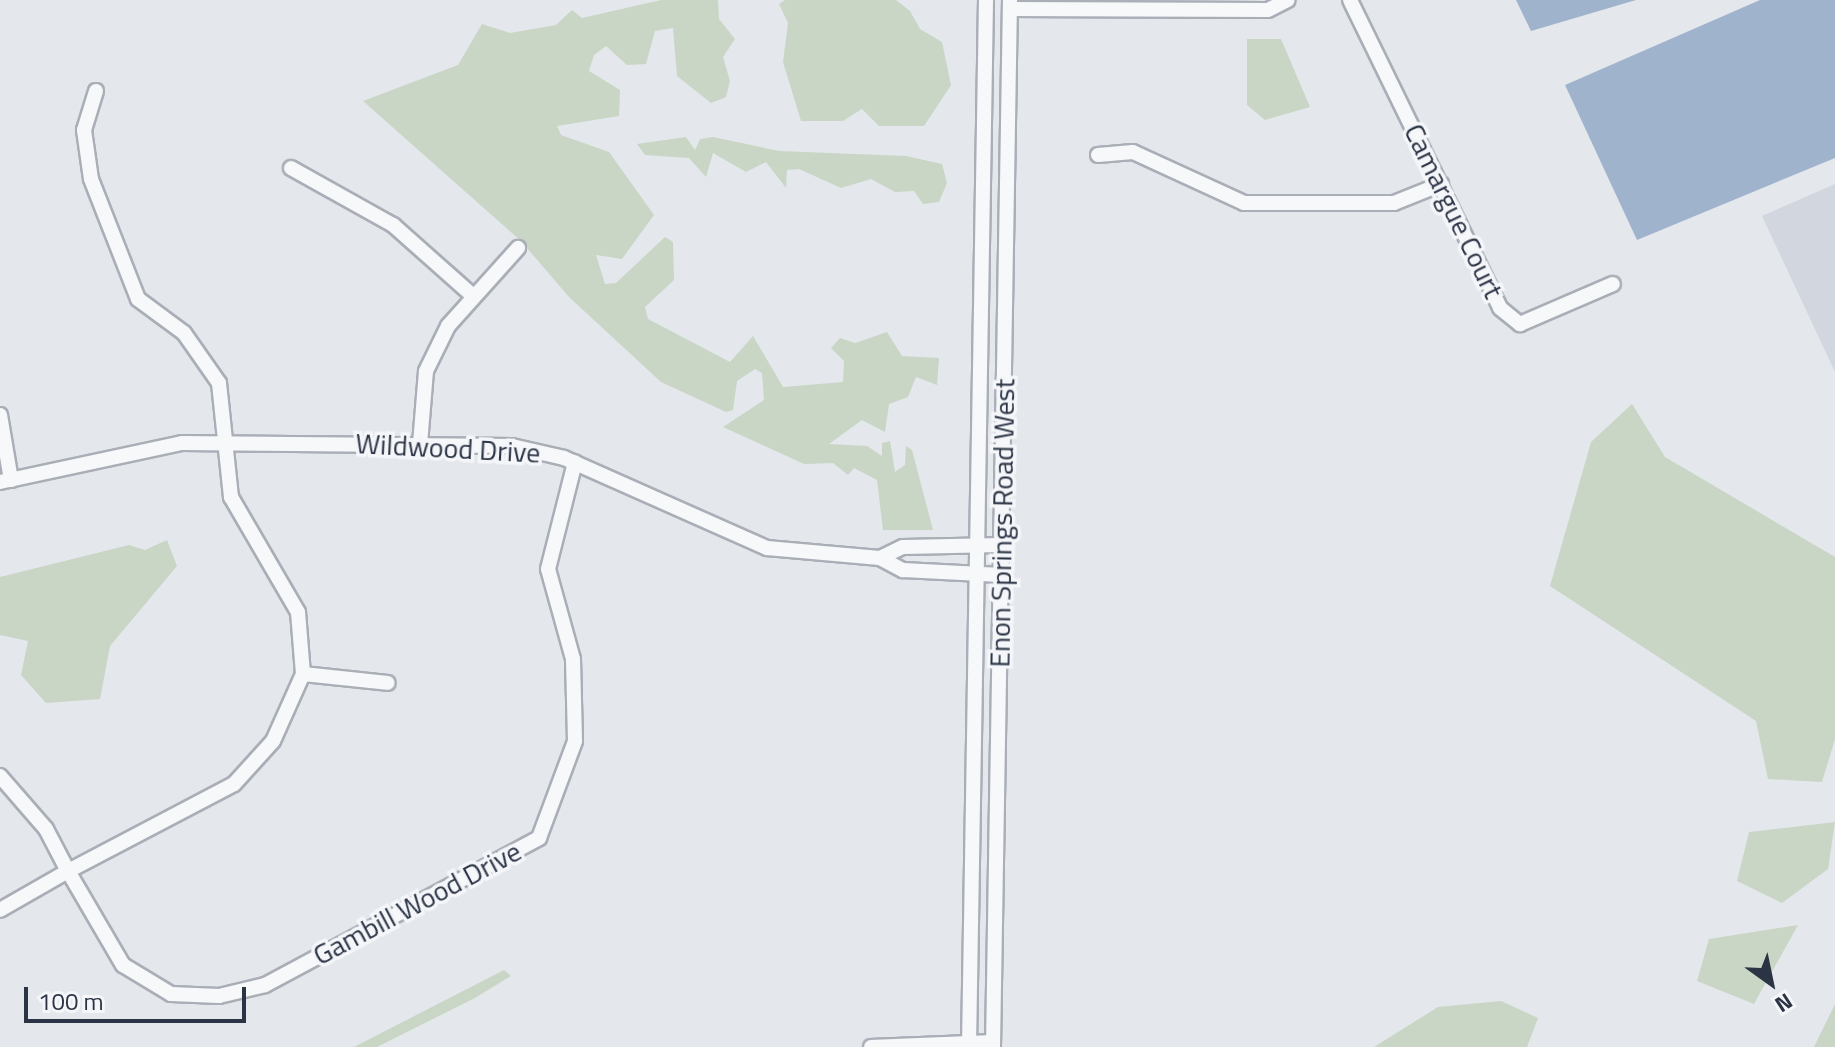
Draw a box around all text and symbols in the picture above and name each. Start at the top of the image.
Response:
street label: Camargue Court [1397,118,1511,304]
street label: Enon Springs Road West [983,378,1021,668]
street label: Wildwood Drive [355,426,541,470]
street label: Gambill Wood Drive [307,834,527,972]
north arrow [1731,943,1811,1023]
scale bar [28,971,250,1021]
text: 100 m [38,983,104,1019]
text: N [1768,985,1800,1022]

